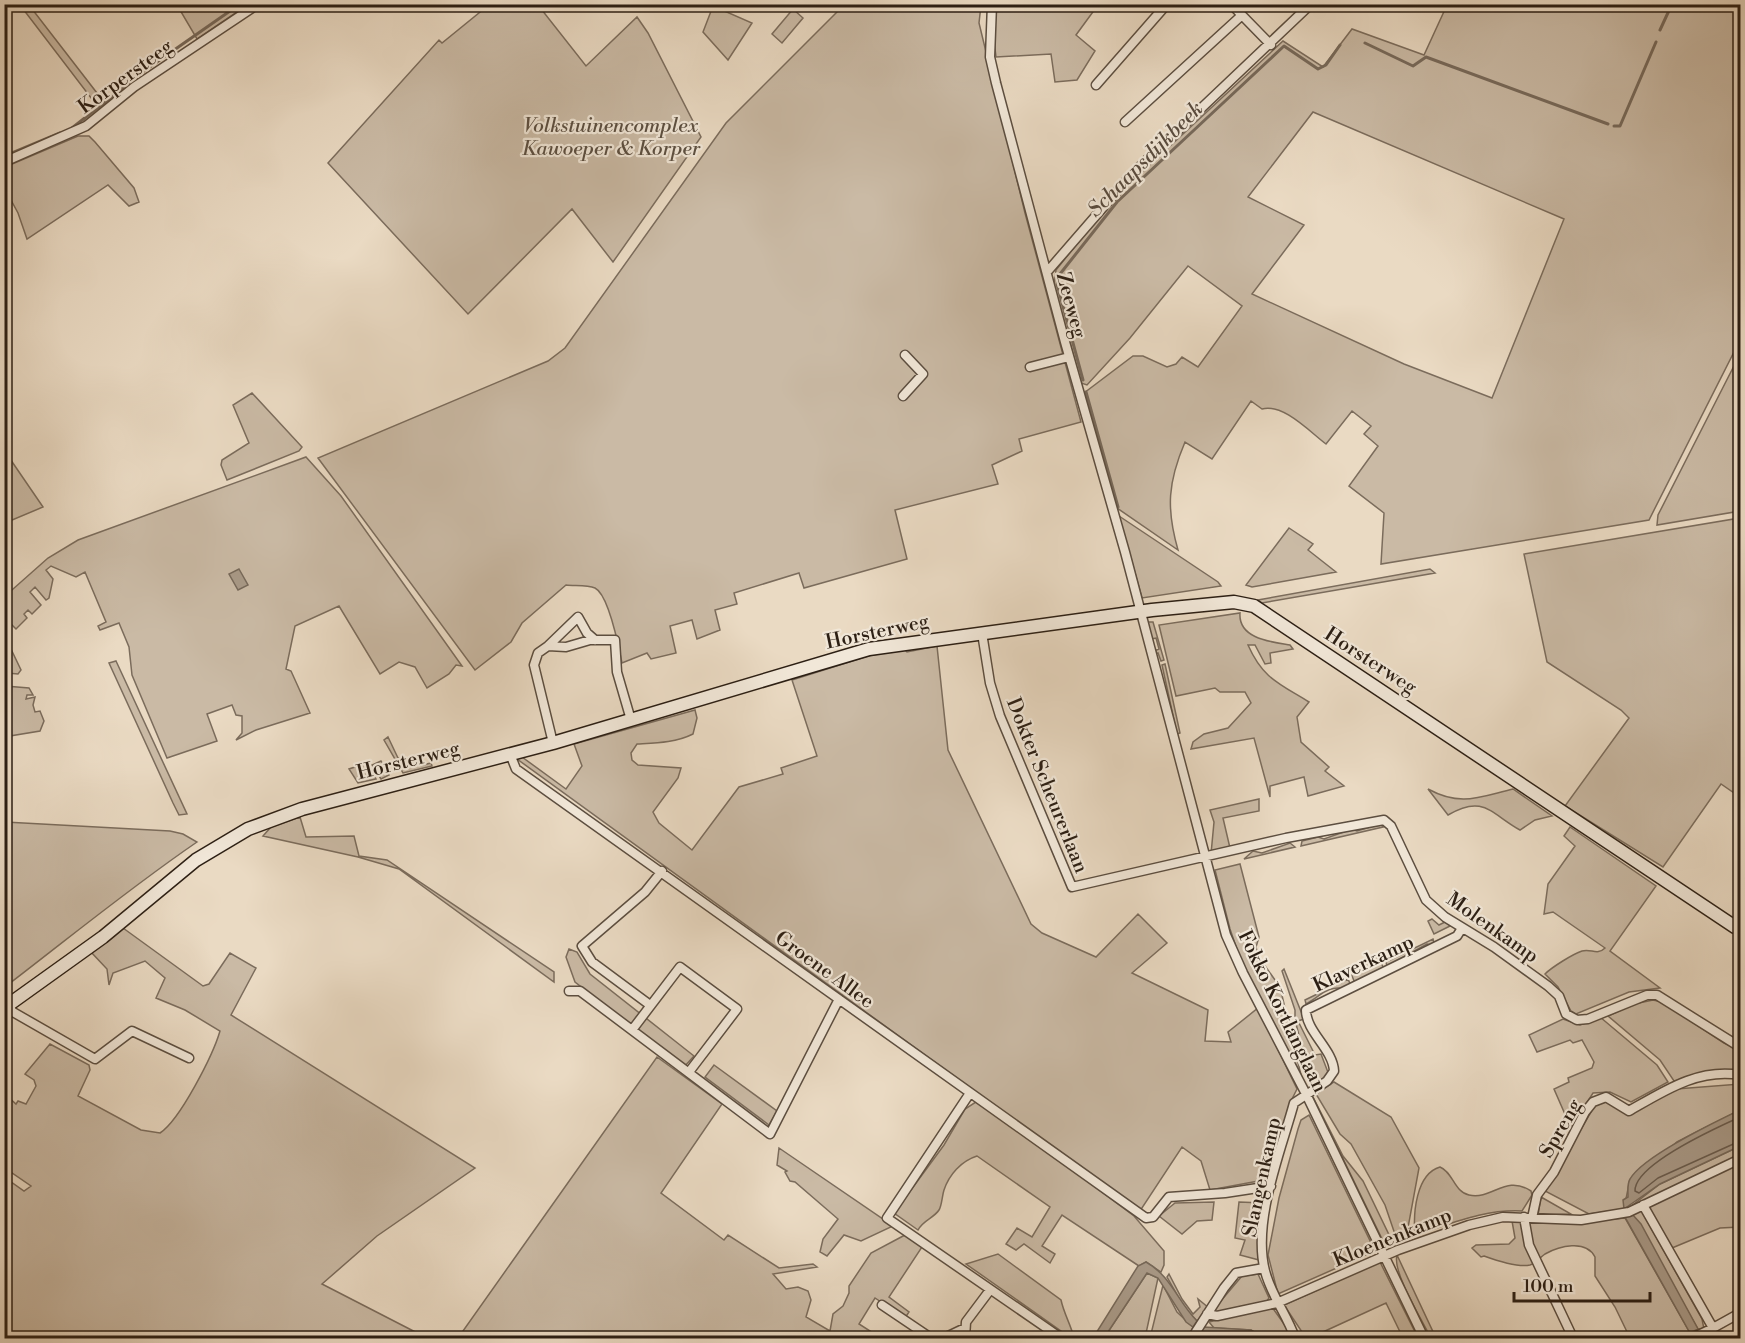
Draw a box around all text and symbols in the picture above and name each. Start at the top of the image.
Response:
street label: Korpersteeg [73,34,179,120]
water label: Schaapsdijkbeek [1082,96,1209,223]
park label: Volkstuinencomplex Kawoeper & Korper [522,114,701,162]
street label: Zeeweg [1050,270,1092,342]
street label: Horsterweg [823,609,932,656]
street label: Horsterweg [1319,622,1422,701]
street label: Dokter Scheurerlaan [1000,694,1093,877]
street label: Horsterweg [354,736,463,786]
street label: Molenkamp [1441,887,1543,969]
street label: Groene Allee [770,926,879,1015]
street label: Fokko Kortlanglaan [1232,926,1332,1097]
street label: Klaverkamp [1309,930,1418,999]
street label: Spreng [1534,1094,1588,1163]
street label: Slangenkamp [1238,1115,1287,1239]
street label: Kloenenkamp [1329,1203,1456,1274]
scale bar [1514,1265,1650,1303]
text: 100 m [1523,1275,1574,1298]

